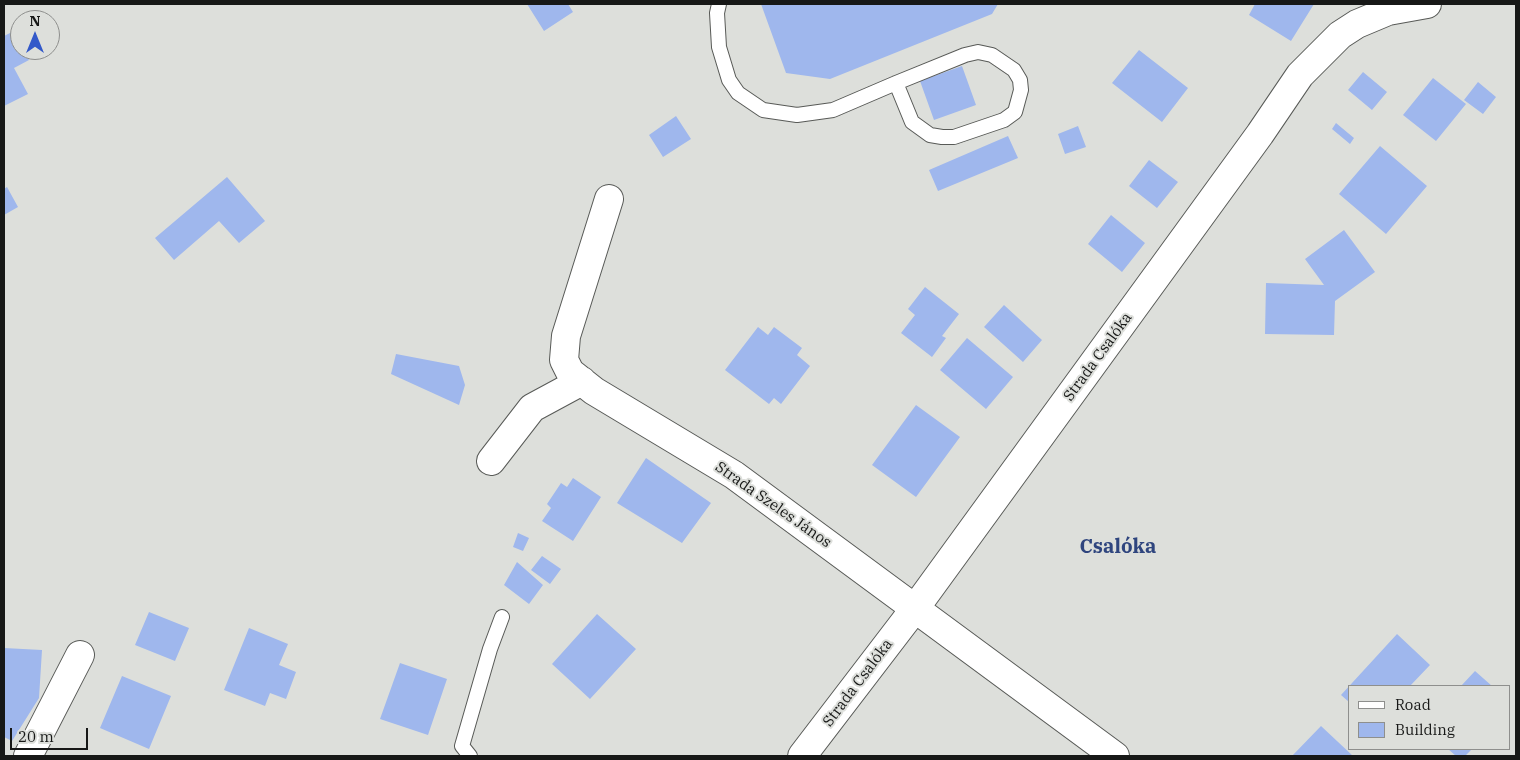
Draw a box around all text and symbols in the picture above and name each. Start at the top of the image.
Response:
north arrow [10,10,60,60]
text: N [29,12,41,30]
street label: Strada Csalóka [1060,309,1136,405]
street label: Strada Szeles János [711,458,835,552]
district label: Csalóka [1080,535,1156,559]
street label: Strada Csalóka [819,636,897,730]
legend [1348,685,1510,750]
text: Road [1395,695,1431,714]
scale bar [12,718,90,750]
text: Building [1395,720,1455,739]
text: 20 m [18,727,54,746]

